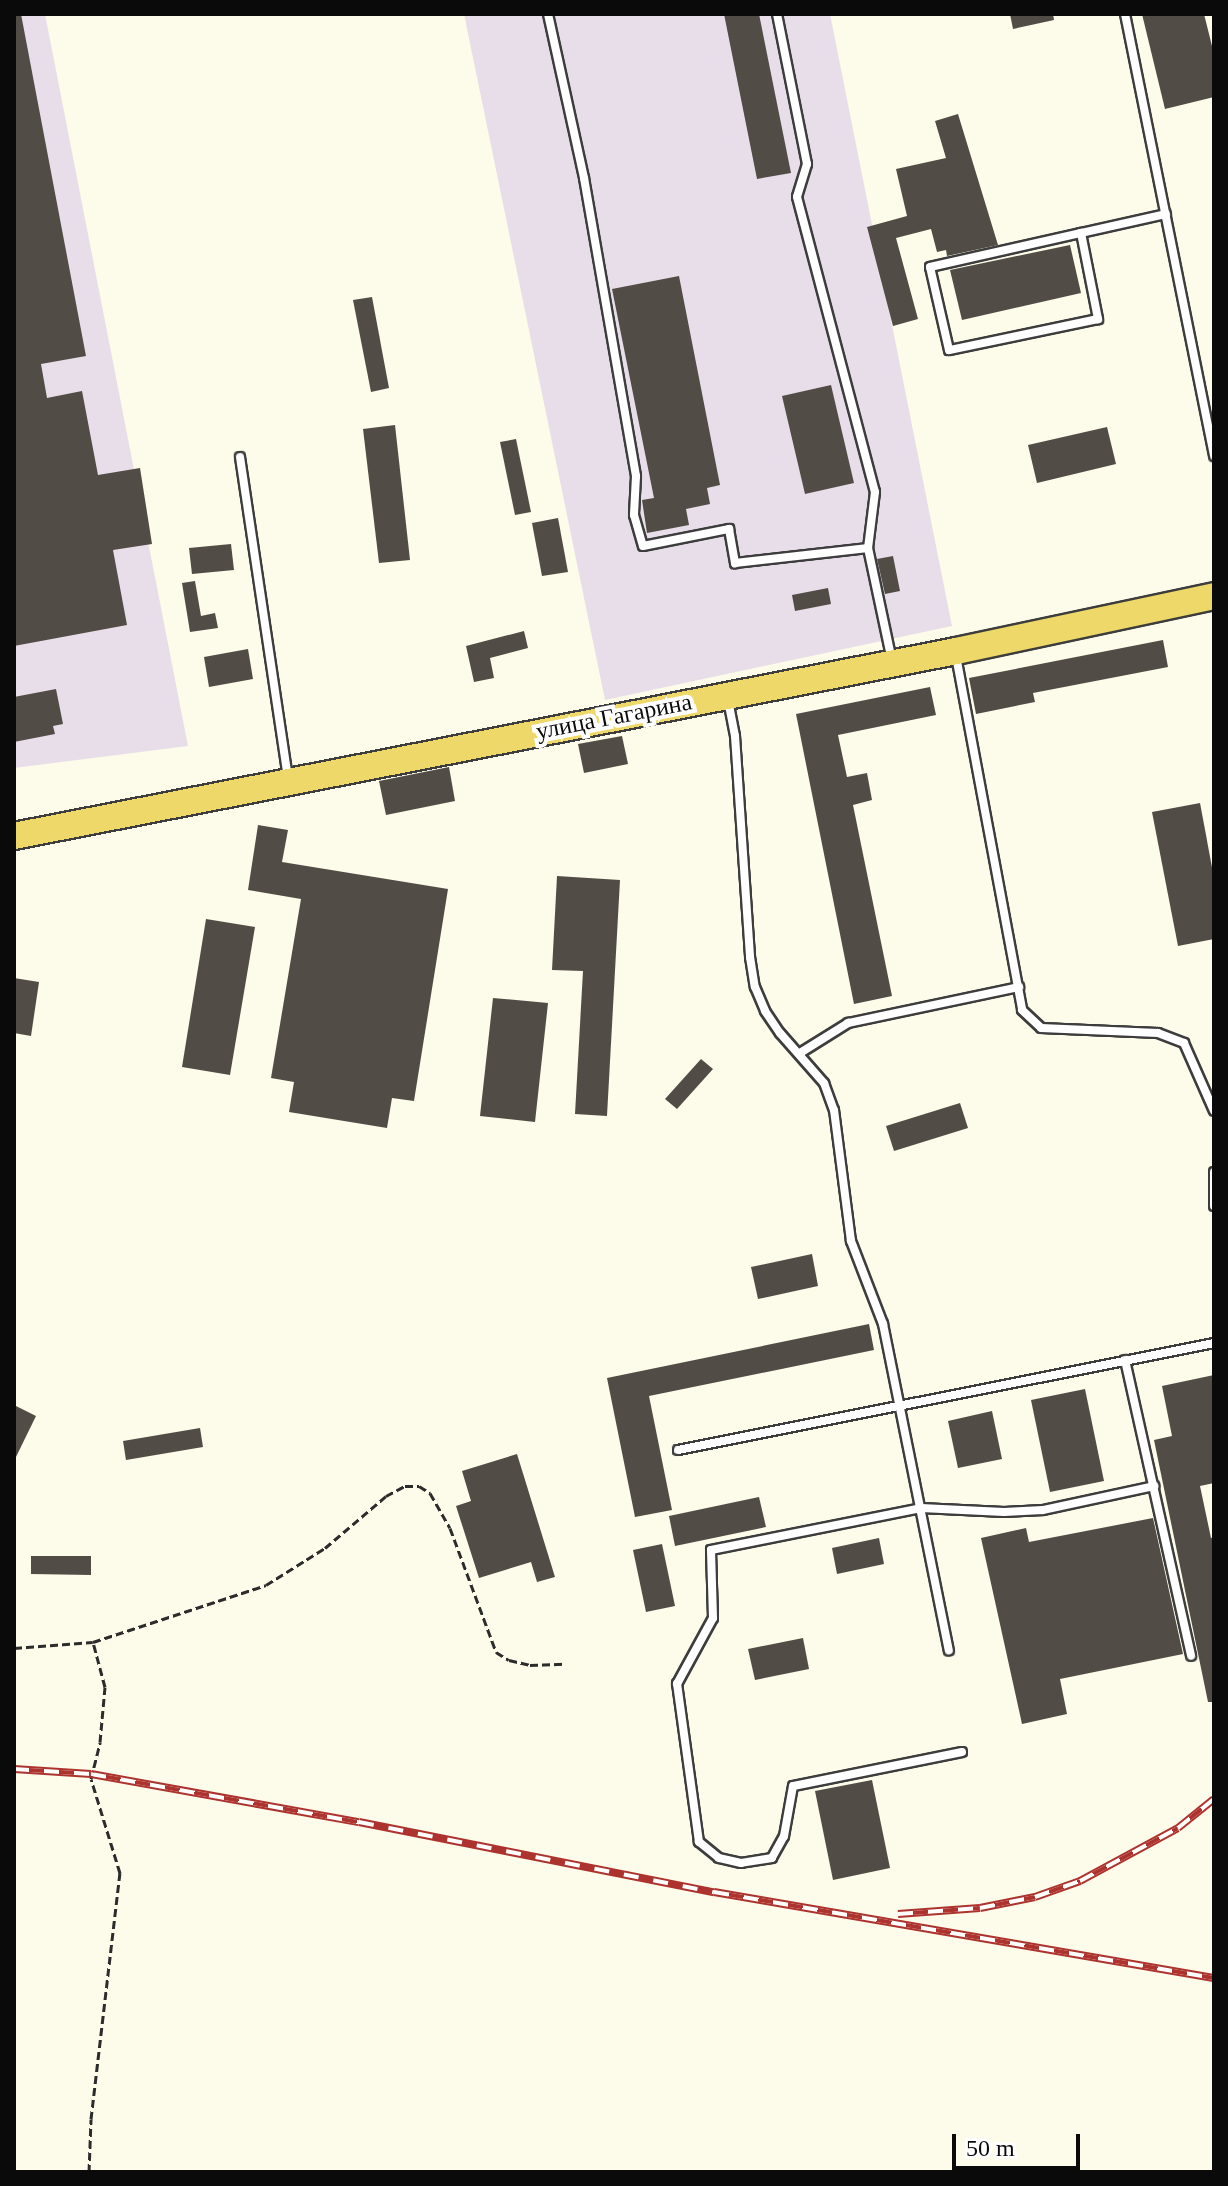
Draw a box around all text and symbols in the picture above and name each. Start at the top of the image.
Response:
street label: улица Гагарина [534,688,694,746]
scale bar [956,2118,1084,2168]
text: 50 m [966,2135,1015,2161]

